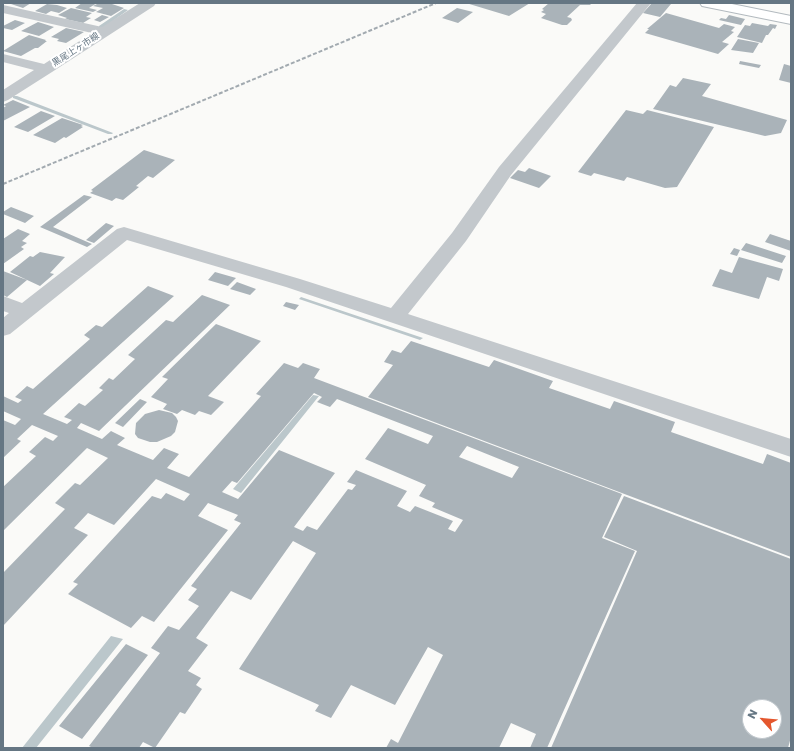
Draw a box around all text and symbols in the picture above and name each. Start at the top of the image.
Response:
street label: 黒尾上ヶ市線 [50,31,102,69]
north arrow [742,699,782,739]
text: N [743,707,761,721]

